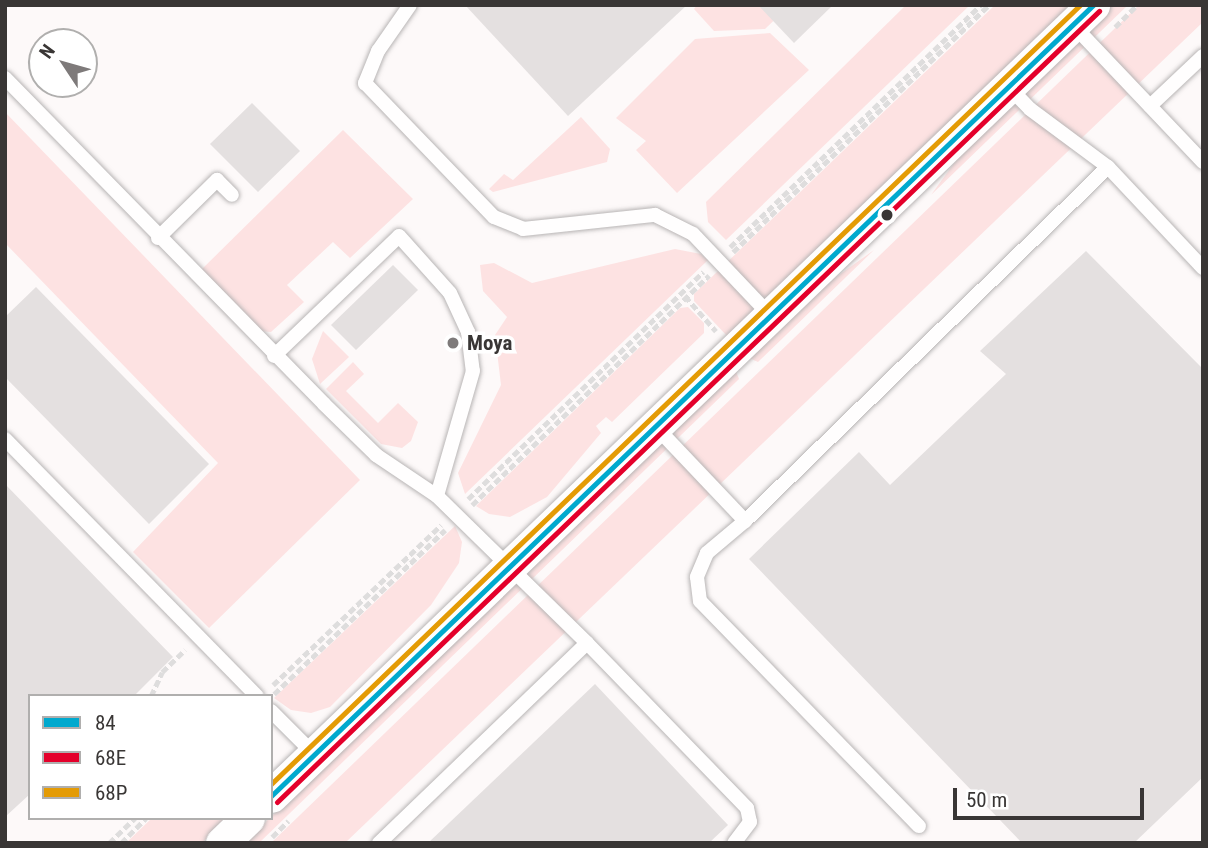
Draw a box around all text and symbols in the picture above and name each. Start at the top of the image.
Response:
north arrow [28,28,98,98]
text: N [34,40,60,63]
unlabelled marker [880,208,894,222]
place label: Moya [467,330,512,356]
marker: Moya [445,335,461,351]
legend [28,694,273,820]
text: 84 [95,711,116,735]
text: 68E [95,746,126,770]
scale bar [956,774,1147,818]
text: 68P [95,781,127,805]
text: 50 m [966,788,1007,812]

